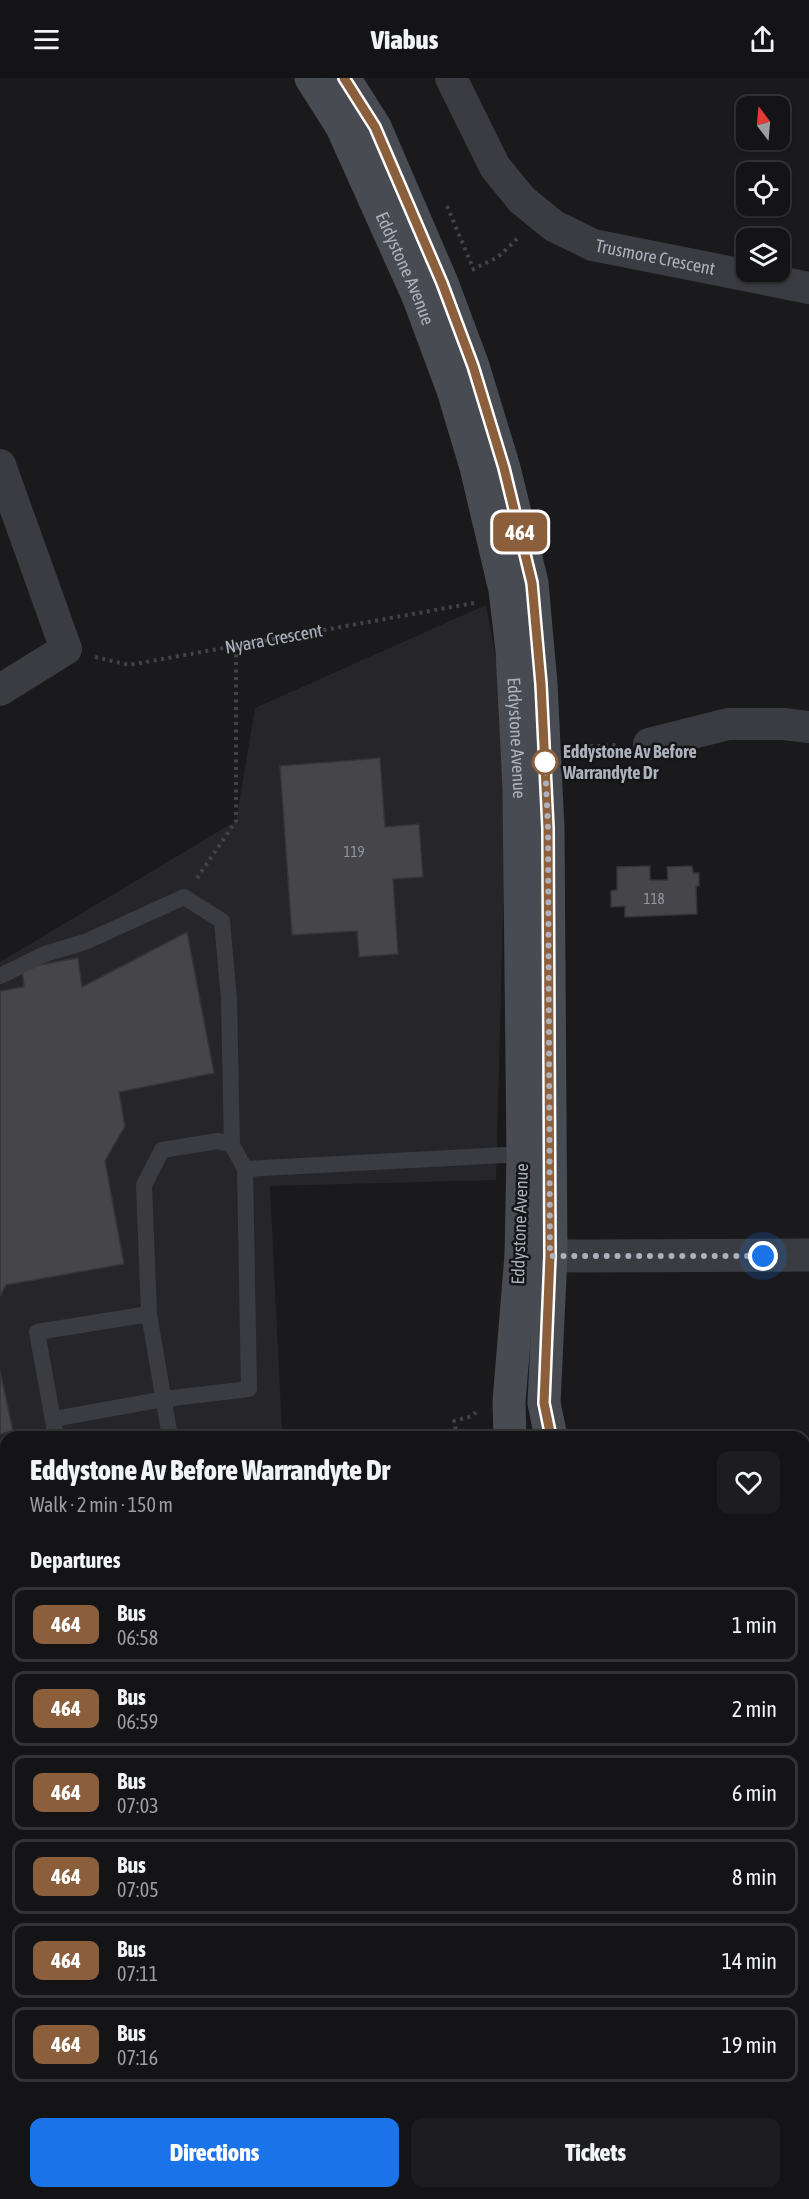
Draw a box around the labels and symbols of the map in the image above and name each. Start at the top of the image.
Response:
north arrow [736,96,790,150]
street label: Eddystone Avenue [372,209,439,328]
street label: Trusmore Crescent [594,235,717,279]
line badge: 464 [486,512,554,552]
street label: Nyara Crescent [223,619,324,658]
street label: Eddystone Avenue [503,677,530,799]
place label: Eddystone Av Before Warrandyte Dr [562,741,697,783]
marker: Eddystone Av Before Warrandyte Dr [532,749,558,775]
house number: 119 [343,843,365,860]
house number: 118 [643,890,665,907]
street label: Eddystone Avenue [507,1163,532,1285]
your location [748,1241,778,1271]

